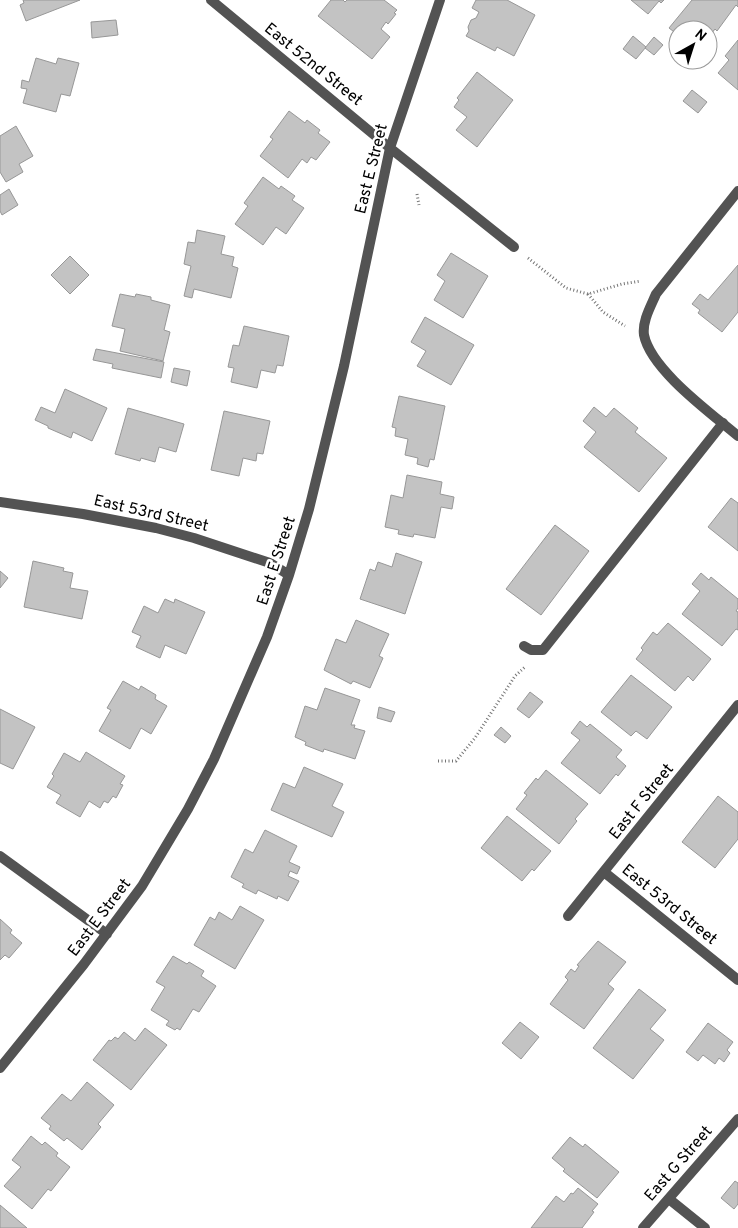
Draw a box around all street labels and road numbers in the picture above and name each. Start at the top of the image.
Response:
street label: East 52nd Street [260,19,366,111]
street label: East E Street [351,122,393,216]
street label: East 53rd Street [92,491,210,537]
street label: East E Street [253,514,301,608]
street label: East F Street [605,760,679,844]
street label: East 53rd Street [617,860,721,950]
street label: East E Street [64,875,136,961]
street label: East G Street [641,1122,717,1206]

